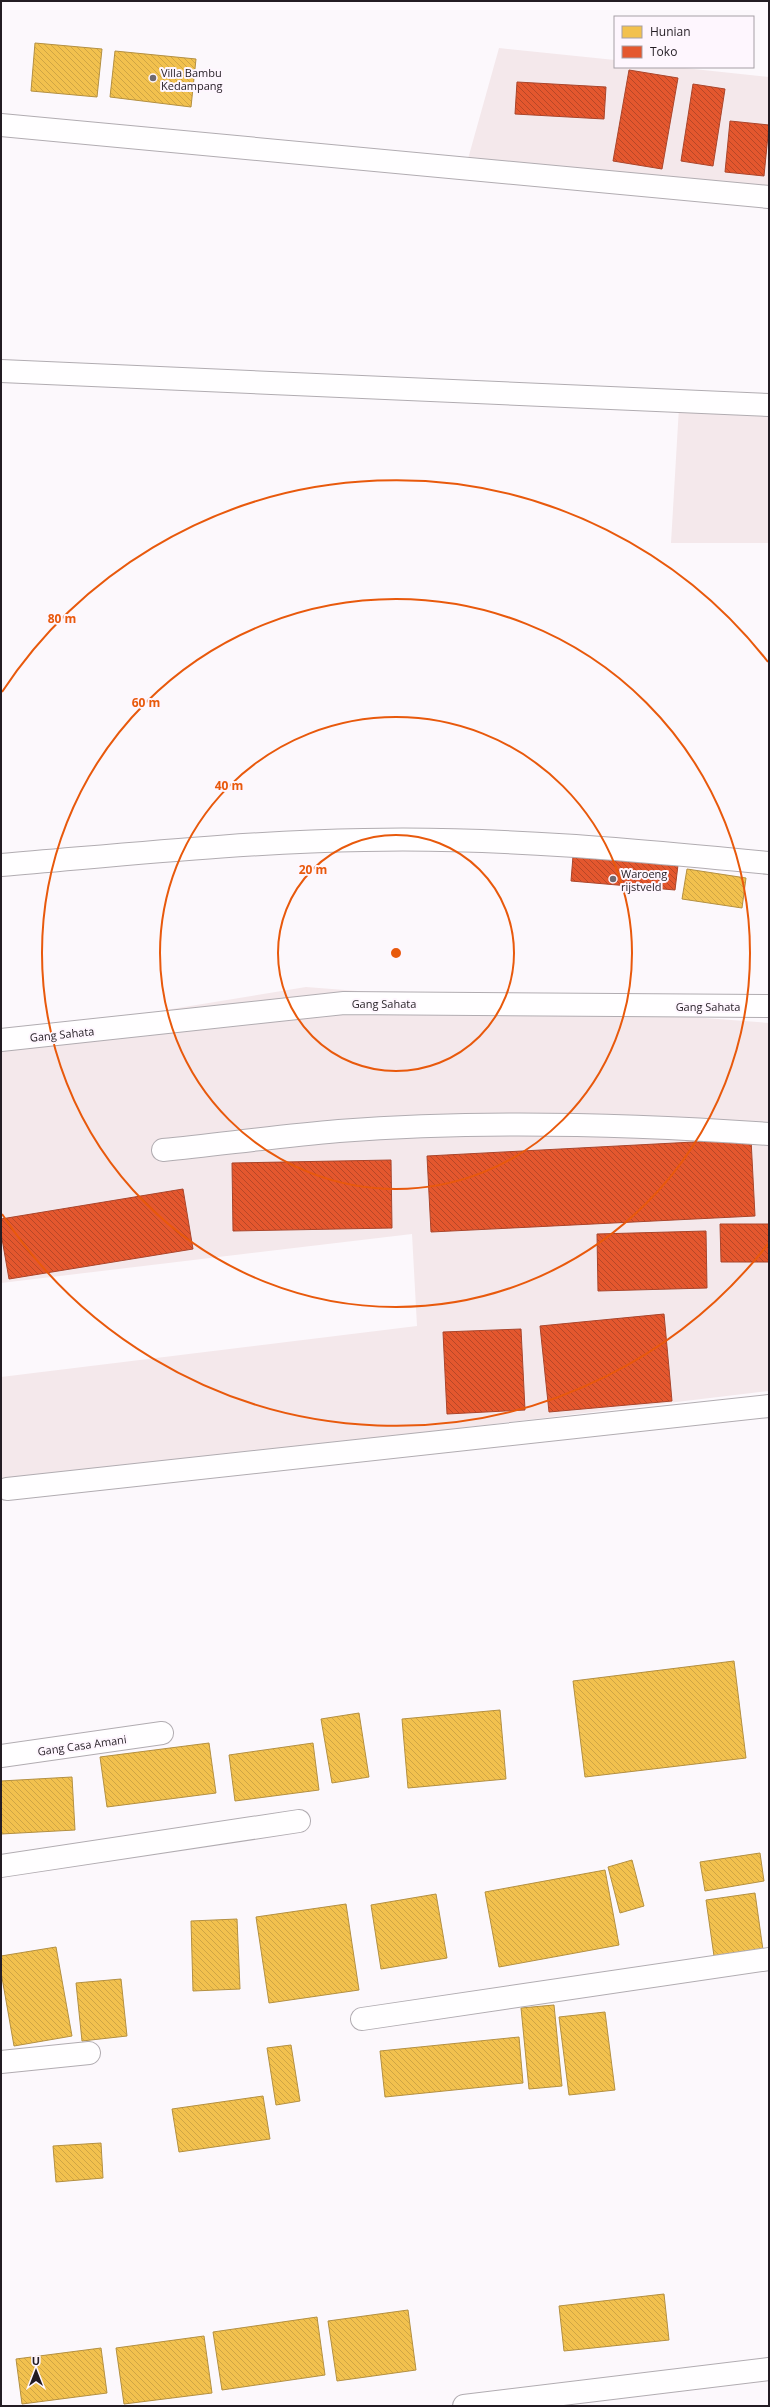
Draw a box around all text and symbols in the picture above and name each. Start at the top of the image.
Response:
legend [614,16,754,68]
text: Hunian [650,23,691,40]
text: Toko [650,43,677,60]
place label: Villa Bambu Kedampang [161,65,223,93]
marker: Villa Bambu Kedampang [148,73,158,83]
text: 80 m [48,610,76,627]
text: 60 m [132,694,160,711]
text: 40 m [215,777,243,794]
text: 20 m [299,861,327,878]
place label: Waroeng rijstveld [621,866,667,894]
marker: Waroeng rijstveld [608,874,618,884]
centre of rings [389,946,403,960]
street label: Gang Sahata [352,996,416,1011]
street label: Gang Sahata [676,999,740,1014]
street label: Gang Sahata [29,1023,95,1045]
street label: Gang Casa Amani [37,1731,127,1759]
north arrow [16,2351,56,2391]
text: U [32,2353,40,2368]

